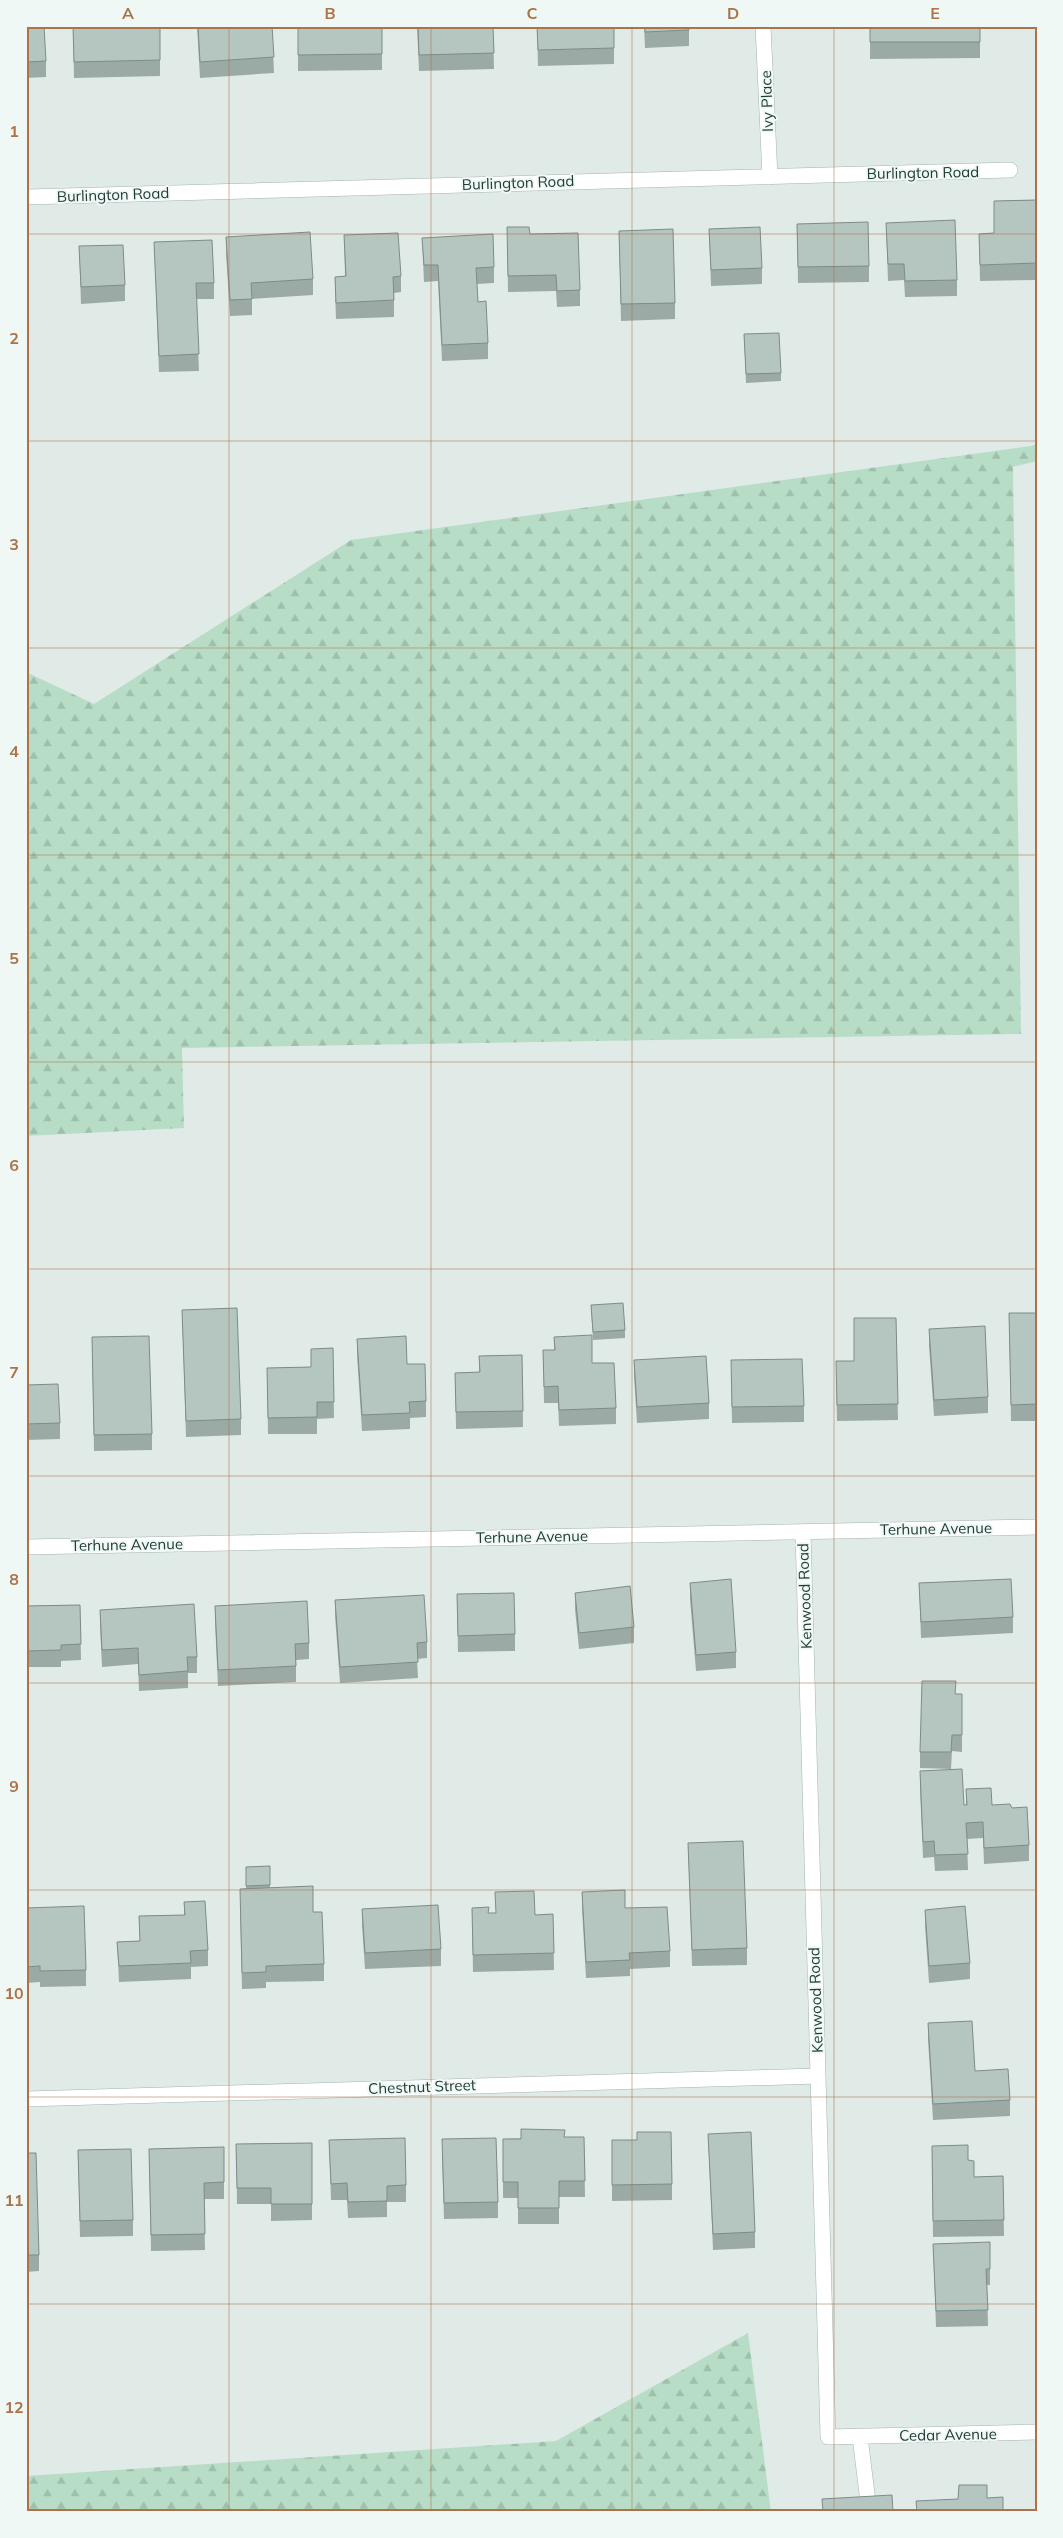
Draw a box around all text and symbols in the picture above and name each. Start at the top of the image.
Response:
text: A [122,3,134,23]
text: B [324,3,336,23]
text: C [527,3,538,23]
text: D [727,3,739,23]
text: E [930,3,940,23]
street label: Ivy Place [756,70,777,132]
text: 1 [9,121,19,141]
street label: Burlington Road [867,162,979,183]
street label: Burlington Road [461,171,575,194]
street label: Burlington Road [56,183,170,206]
text: 2 [9,328,19,348]
text: 3 [9,534,19,554]
text: 4 [9,741,19,761]
text: 5 [9,948,19,968]
text: 6 [9,1155,19,1175]
text: 7 [9,1362,19,1382]
street label: Terhune Avenue [880,1518,992,1539]
street label: Terhune Avenue [476,1526,588,1547]
street label: Terhune Avenue [71,1534,183,1555]
street label: Kenwood Road [793,1543,816,1649]
text: 8 [9,1569,19,1589]
text: 9 [9,1776,19,1796]
street label: Kenwood Road [804,1947,827,2053]
text: 10 [4,1983,24,2003]
street label: Chestnut Street [368,2075,476,2098]
text: 11 [4,2190,24,2210]
text: 12 [4,2397,24,2417]
street label: Cedar Avenue [899,2424,997,2445]

